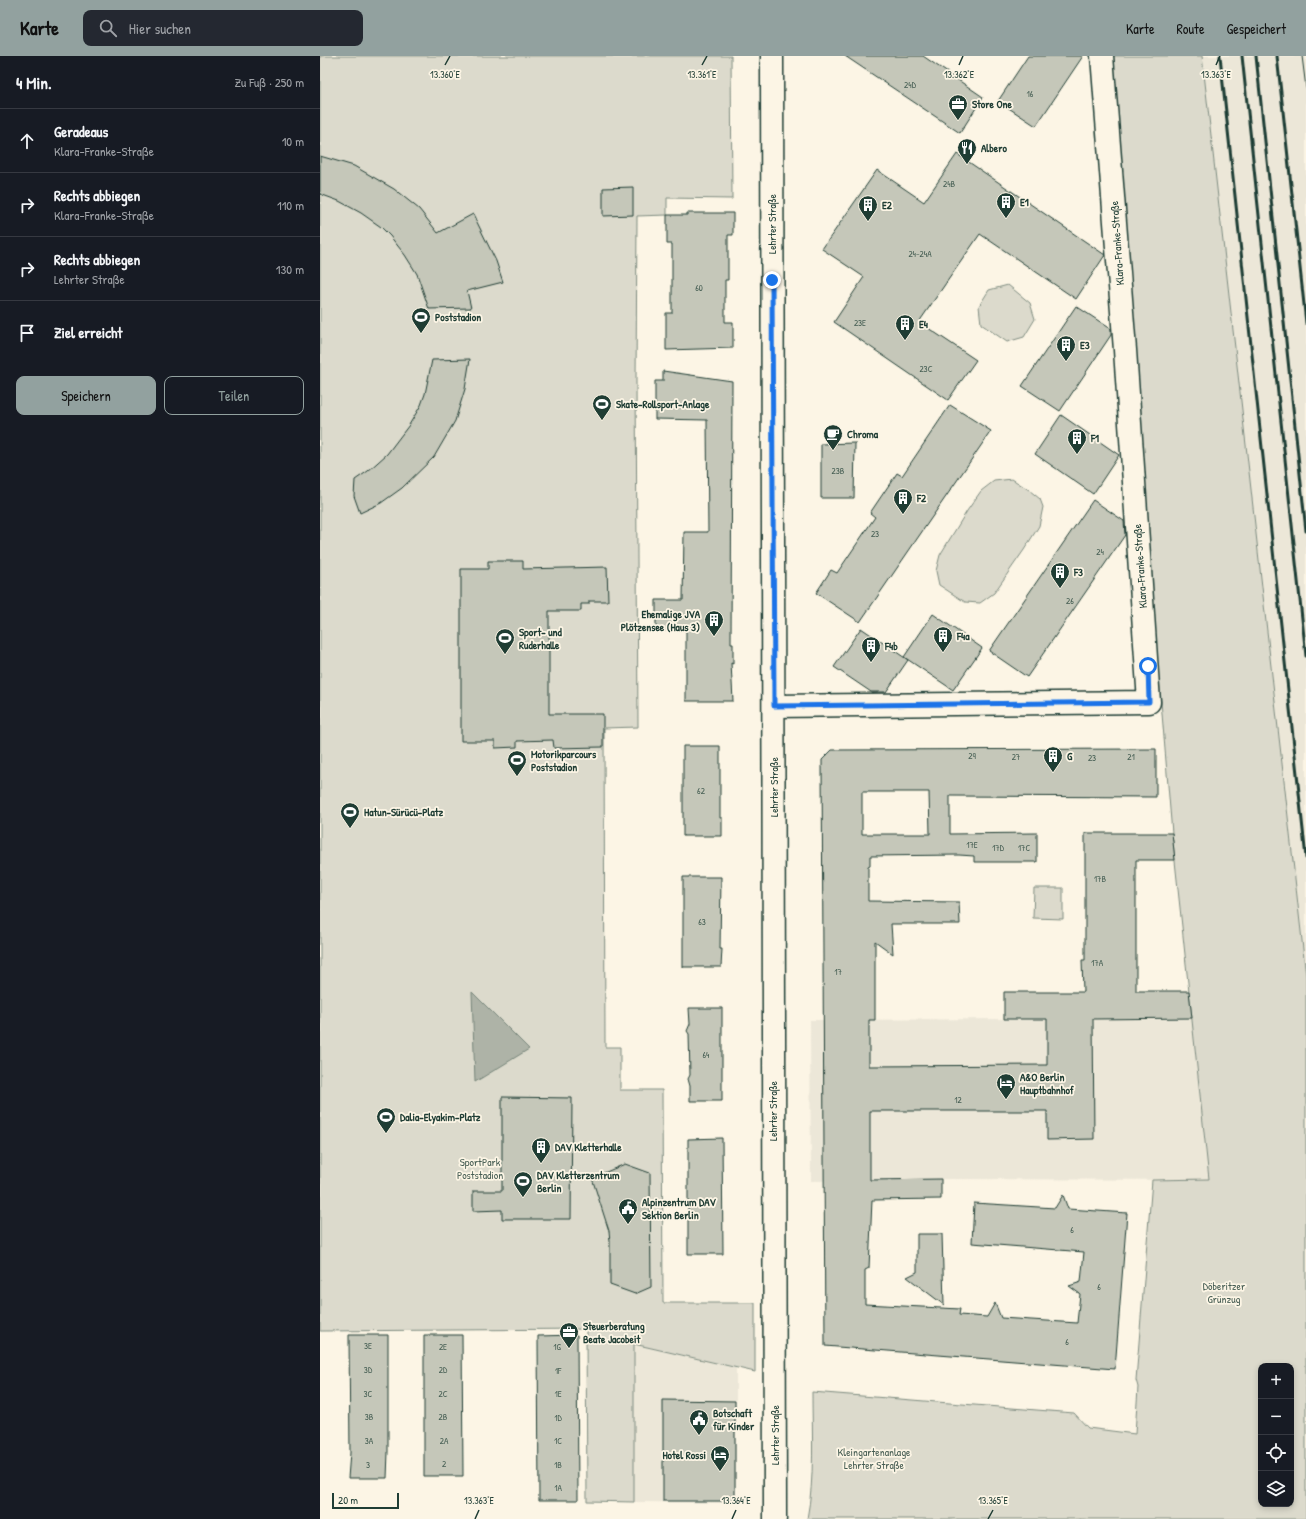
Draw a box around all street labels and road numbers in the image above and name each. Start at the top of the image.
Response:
street label: Lehrter Straße [765,193,779,254]
street label: Klara-Franke-Straße [1107,200,1127,286]
street label: Klara-Franke-Straße [1130,523,1150,609]
street label: Lehrter Straße [767,756,781,817]
street label: Lehrter Straße [766,1080,780,1141]
street label: Lehrter Straße [768,1404,782,1465]

